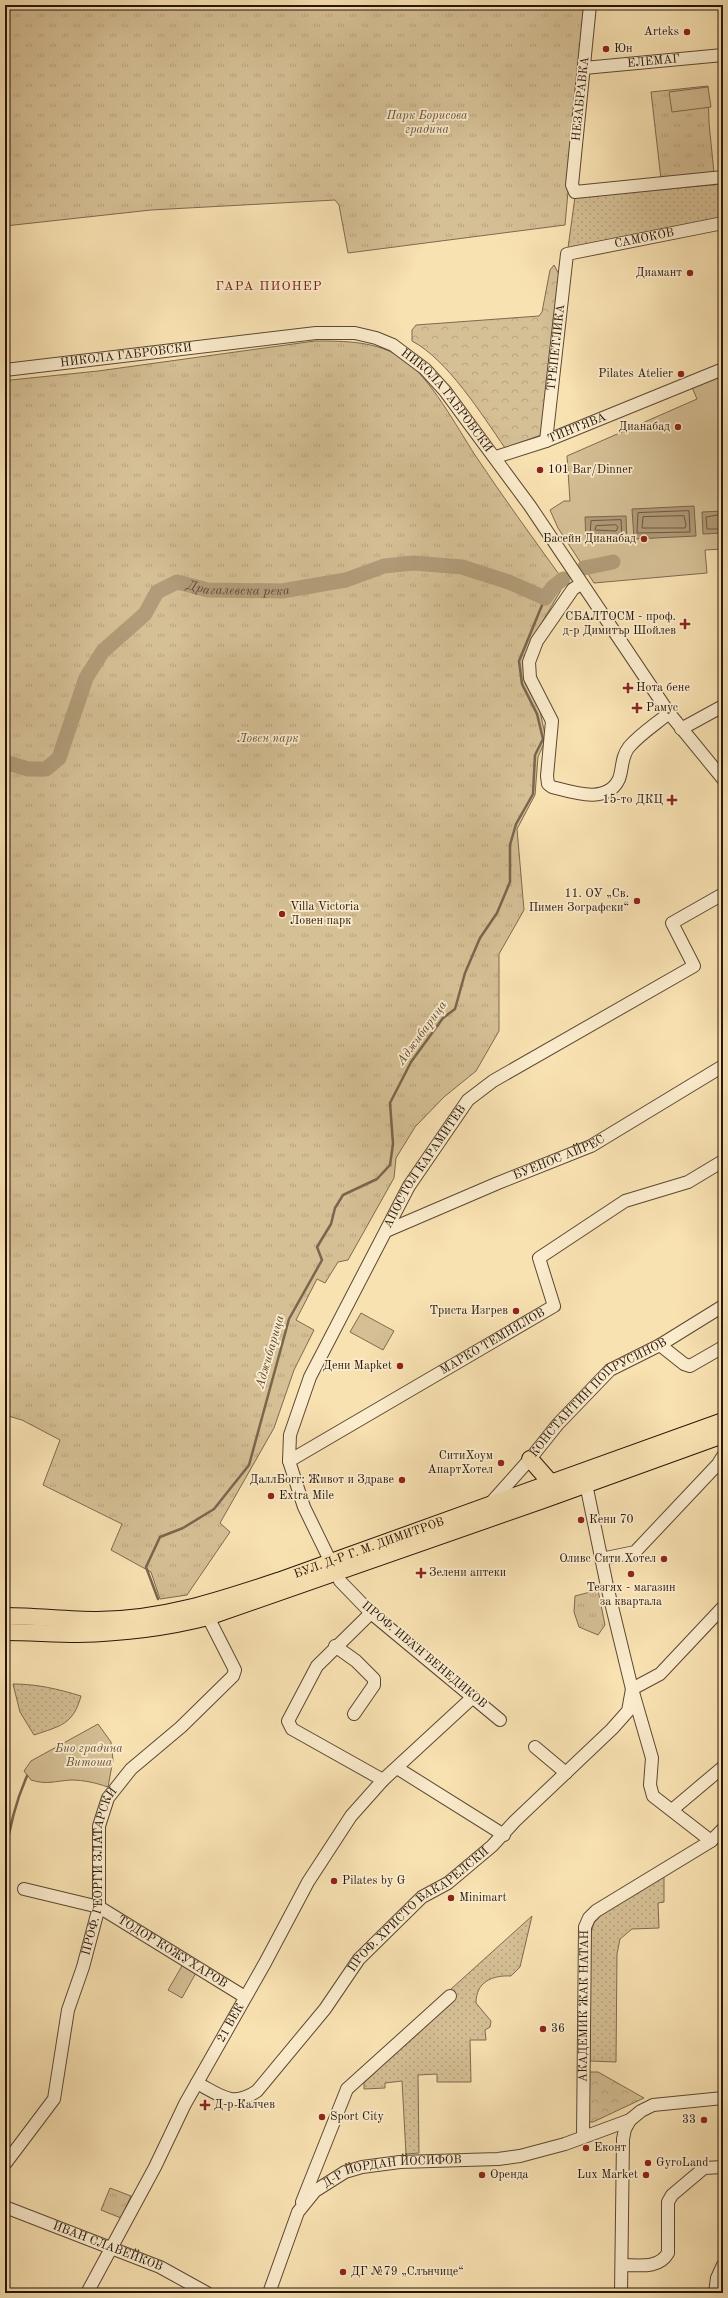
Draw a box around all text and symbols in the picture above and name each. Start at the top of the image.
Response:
place label: Arteks [644,26,679,38]
marker: Arteks [682,27,692,37]
place label: Юн [614,43,633,55]
marker: Юн [601,44,611,54]
street label: ЕЛЕМАГ [627,53,681,70]
street label: НЕЗАБРАВКА [571,56,591,142]
park label: Парк Борисова градина [385,110,468,136]
street label: САМОКОВ [613,227,675,250]
place label: Диамант [636,267,682,279]
marker: Диамант [685,268,695,278]
district label: ГАРА ПИОНЕР [215,280,323,293]
street label: ТРЕПЕТЛИКА [546,304,567,391]
street label: НИКОЛА ГАБРОВСКИ [59,342,193,369]
street label: НИКОЛА ГАБРОВСКИ [399,347,494,455]
place label: Pilates Atelier [598,368,673,380]
marker: Pilates Atelier [676,369,686,379]
street label: ТИНТЯВА [546,411,608,446]
place label: Дианабад [618,421,670,433]
marker: Дианабад [673,422,683,432]
place label: 101 Bar/Dinner [548,464,633,476]
marker: 101 Bar/Dinner [535,465,545,475]
place label: Басейн Дианабад [543,533,636,545]
marker: Басейн Дианабад [639,534,649,544]
water label: Драгалевска река [184,578,291,598]
place label: СБАЛТОСМ - проф. д-р Димитър Шойлев [563,611,676,637]
marker: СБАЛТОСМ - проф. д-р Димитър Шойлев [679,618,691,630]
place label: Нота бене [636,682,690,694]
marker: Нота бене [623,683,633,693]
marker: Рамус [631,702,643,714]
place label: Рамус [646,702,678,714]
park label: Ловен парк [237,733,299,745]
place label: 15-то ДКЦ [602,793,663,806]
marker: 15-то ДКЦ [666,794,678,806]
place label: 11. ОУ „Св. Пимен Зографски“ [529,888,629,914]
marker: 11. ОУ „Св. Пимен Зографски“ [632,896,642,906]
place label: Villa Victoria Ловен парк [290,901,359,927]
marker: Villa Victoria Ловен парк [277,909,287,919]
water label: Аджибарица [394,999,450,1068]
street label: АПОСТОЛ КАРАМИТЕВ [382,1103,468,1230]
street label: БУЕНОС АЙРЕС [512,1133,607,1182]
place label: Триста Изгрев [429,1305,508,1317]
marker: Триста Изгрев [511,1306,521,1316]
street label: МАРКО ТЕМНЯЛОВ [438,1307,547,1377]
water label: Аджибарица [253,1314,287,1391]
street label: КОНСТАНТИН ПОПРУСИНОВ [528,1336,669,1460]
place label: Дени Mapket [323,1360,392,1372]
marker: Дени Mapket [395,1361,405,1371]
place label: СитиХоум АпартХотел [428,1450,493,1476]
marker: СитиХоум АпартХотел [496,1458,506,1468]
place label: ДаллБогг: Живот и Здраве [250,1474,394,1486]
marker: ДаллБогг: Живот и Здраве [397,1475,407,1485]
place label: Extra Mile [279,1490,334,1502]
marker: Extra Mile [266,1491,276,1501]
place label: Кени 70 [589,1514,634,1526]
marker: Кени 70 [576,1515,586,1525]
street label: БУЛ. Д-Р Г. М. ДИМИТРОВ [292,1516,446,1581]
place label: Оливс Сити Хотел [559,1553,656,1565]
marker: Оливс Сити Хотел [659,1554,669,1564]
place label: Зелени аптеки [429,1567,506,1579]
marker: Зелени аптеки [416,1568,426,1578]
marker: Тезгях - магазин за квартала [626,1569,636,1579]
place label: Тезгях - магазин за квартала [586,1582,676,1608]
street label: ПРОФ. ИВАН ВЕНЕДИКОВ [359,1599,489,1711]
park label: Био градина Витоша [54,1743,123,1769]
street label: ПРОФ. ГЕОРГИ ЗЛАТАРСКИ [80,1786,120,1957]
street label: ПРОФ. ХРИСТО ВАКАРЕЛСКИ [346,1845,491,1974]
place label: Pilates by G [342,1875,406,1887]
marker: Pilates by G [329,1876,339,1886]
place label: Minimart [459,1892,507,1904]
marker: Minimart [446,1893,456,1903]
street label: ТОДОР КОЖУХАРОВ [115,1914,229,1990]
street label: АКАДЕМИК ЖАК НАТАН [578,1930,591,2082]
street label: 21 ВЕК [215,2001,247,2045]
place label: 36 [551,2023,565,2035]
marker: 36 [538,2024,548,2034]
marker: Д-р Калчев [199,2099,211,2111]
place label: Д-р Калчев [214,2099,275,2111]
place label: Sport City [330,2111,385,2123]
marker: Sport City [317,2112,327,2122]
place label: 33 [682,2114,696,2126]
marker: 33 [699,2115,709,2125]
place label: Еконт [594,2142,627,2154]
marker: Еконт [581,2143,591,2153]
street label: Д-Р ЙОРДАН ЙОСИФОВ [321,2153,462,2190]
place label: GyroLand [656,2157,709,2169]
marker: GyroLand [643,2158,653,2168]
place label: Оренда [490,2169,529,2181]
place label: Lux Market [577,2169,638,2181]
marker: Оренда [477,2170,487,2180]
marker: Lux Market [641,2170,651,2180]
street label: ИВАН СЛАВЕЙКОВ [51,2220,164,2273]
place label: ДГ №79 „Слънчице“ [351,2265,464,2278]
marker: ДГ №79 „Слънчице“ [338,2267,348,2277]

